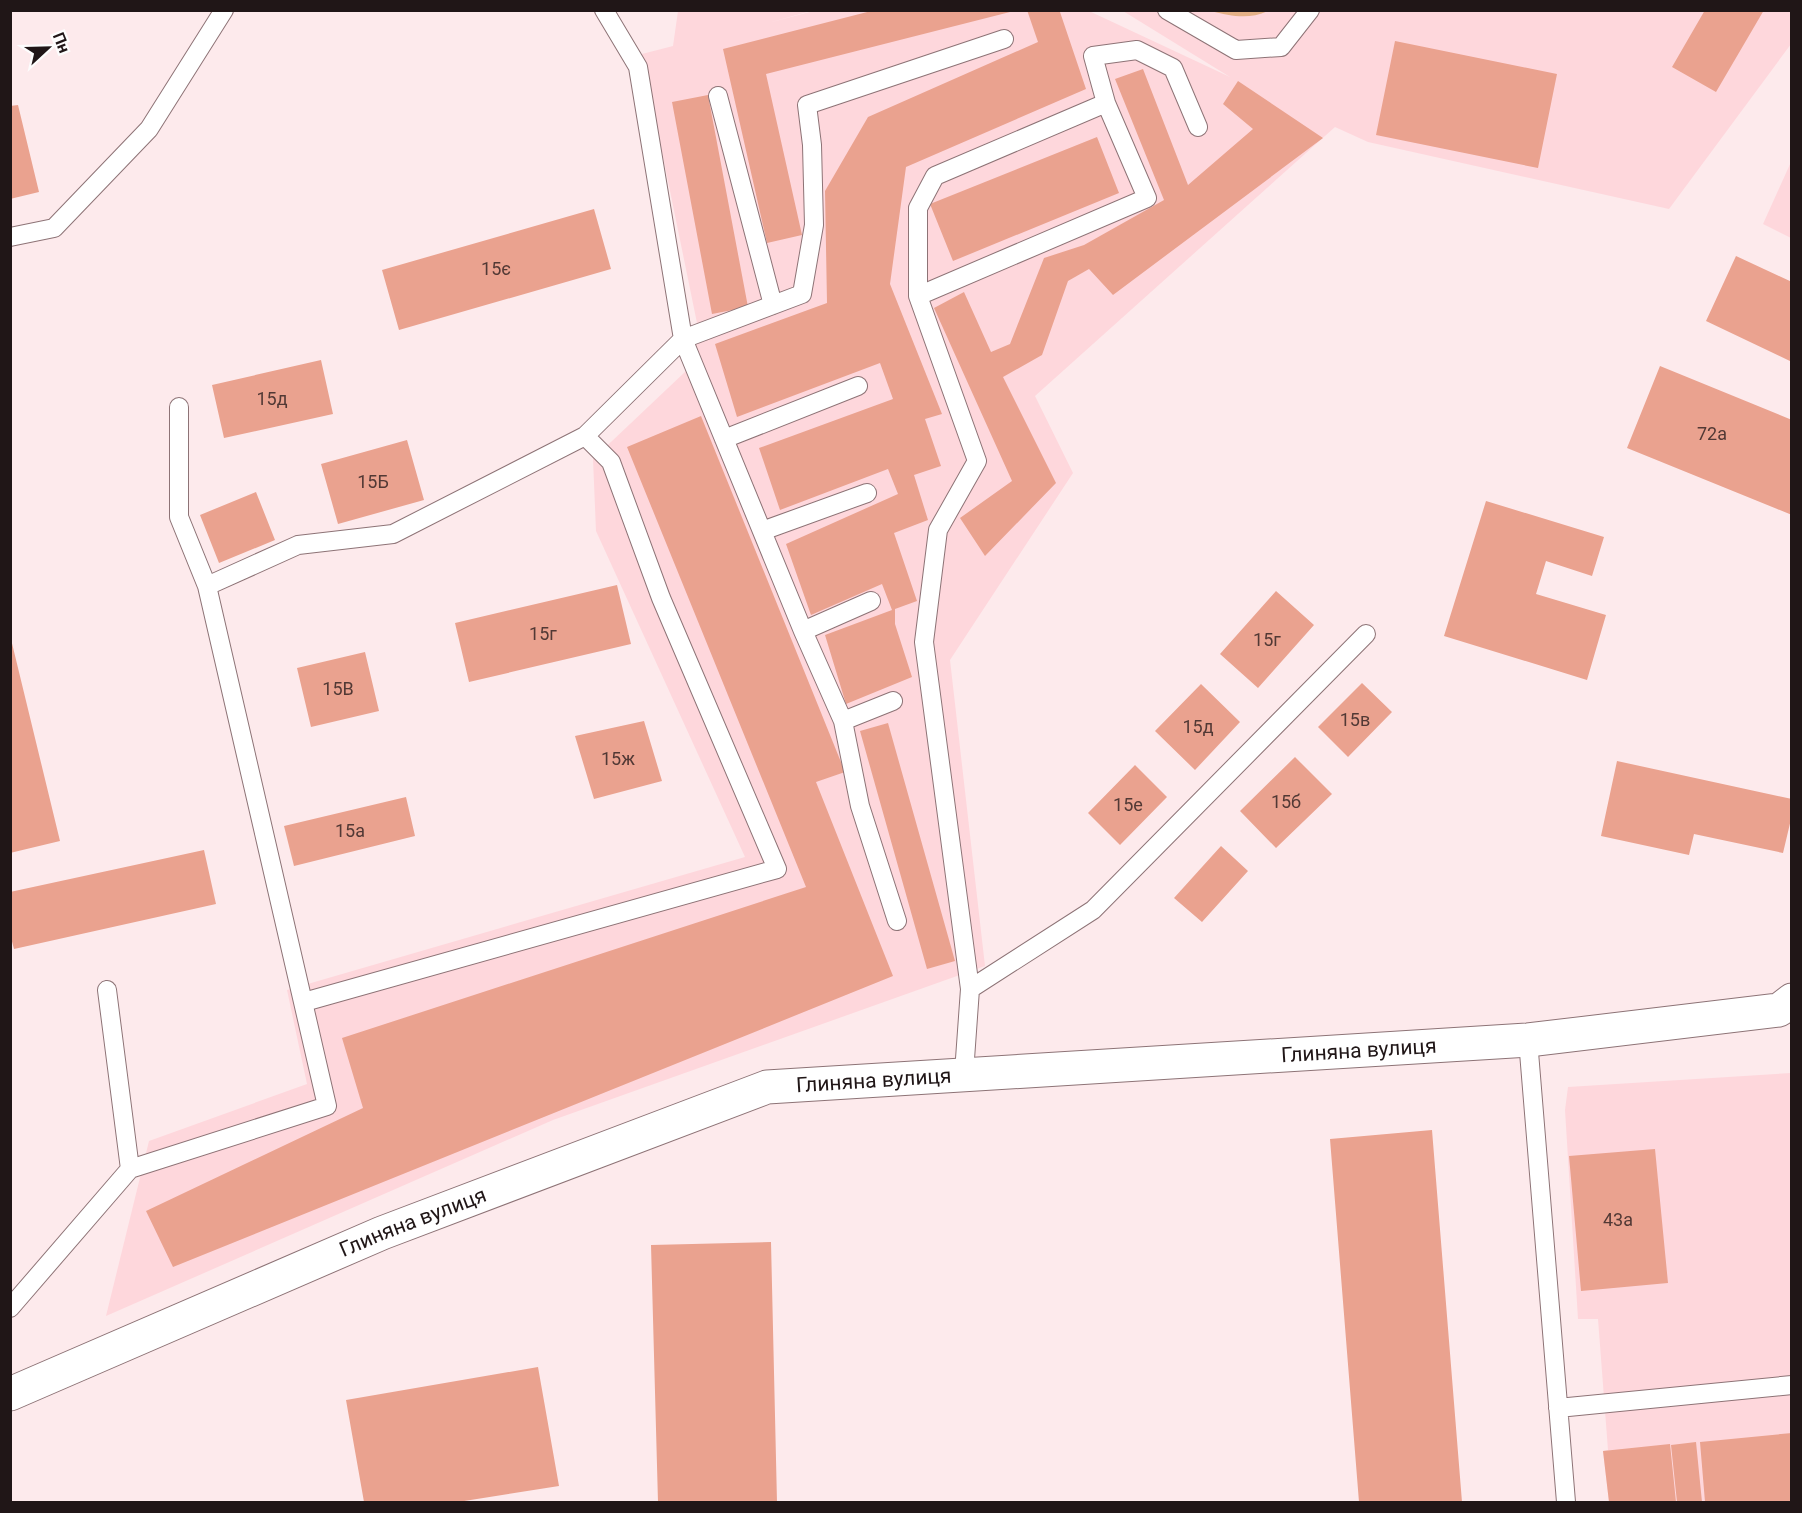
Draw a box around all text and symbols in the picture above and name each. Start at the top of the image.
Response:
north arrow [18,18,78,78]
text: Пн [49,30,74,56]
house number: 15є [481,258,511,279]
house number: 15д [256,388,288,409]
house number: 72а [1697,423,1727,444]
house number: 15Б [357,471,389,492]
house number: 15г [529,623,557,644]
house number: 15г [1253,629,1281,650]
house number: 15В [322,678,354,699]
house number: 15в [1340,709,1370,730]
house number: 15д [1182,716,1214,737]
house number: 15ж [601,748,635,769]
house number: 15б [1271,791,1301,812]
house number: 15е [1113,794,1143,815]
house number: 15а [335,820,365,841]
street label: Глиняна вулиця [1280,1034,1437,1067]
street label: Глиняна вулиця [795,1064,952,1097]
street label: Глиняна вулиця [336,1183,490,1262]
house number: 43а [1603,1209,1633,1230]

